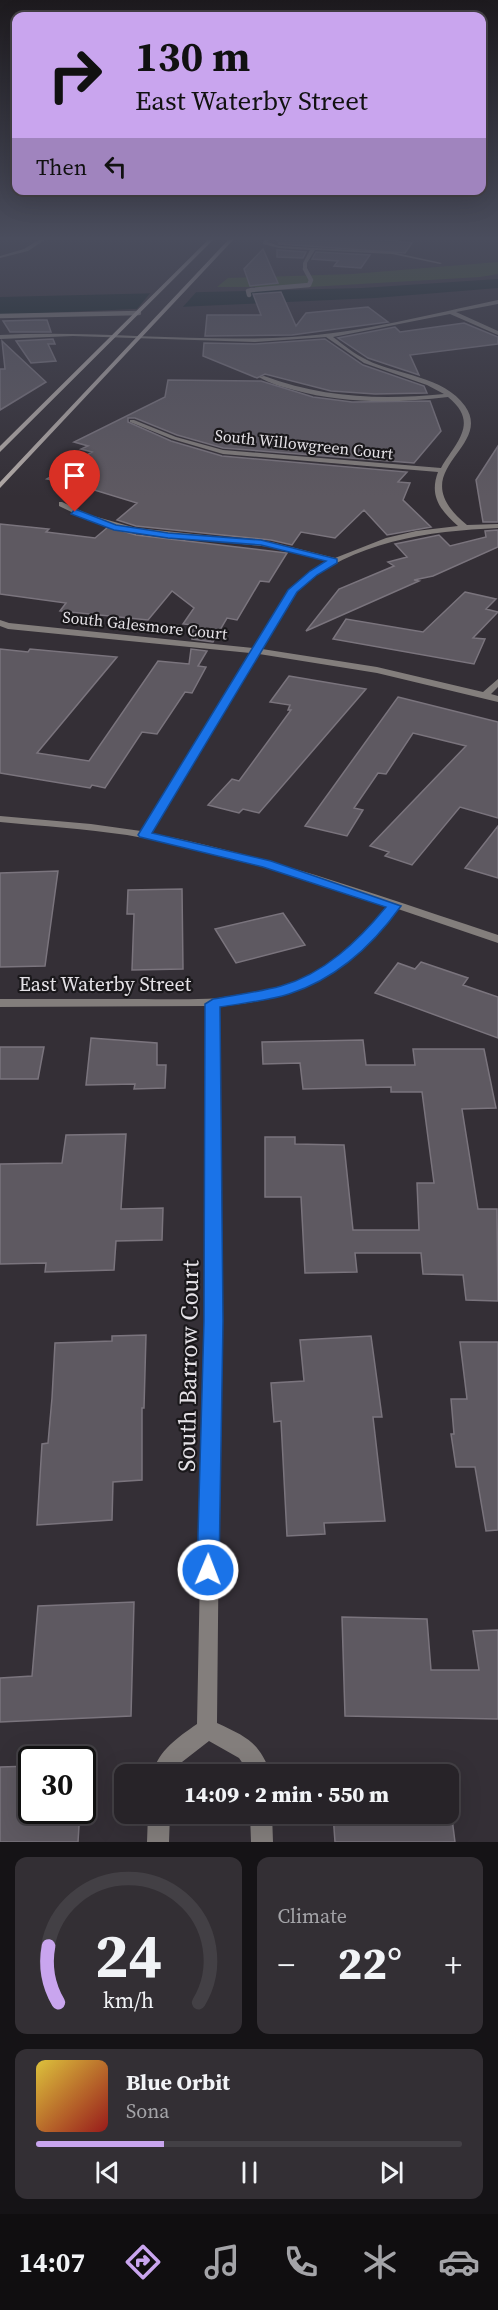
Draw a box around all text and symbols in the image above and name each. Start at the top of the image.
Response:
text: 130 m [135,27,250,85]
icon: right [36,36,114,114]
text: East Waterby Street [135,82,368,119]
icon: left [99,150,132,183]
text: Then [36,152,87,182]
street label: South Willowgreen Court [214,424,395,464]
pin [49,450,100,512]
icon: arrive [58,459,91,492]
street label: South Galesmore Court [61,605,229,645]
street label: East Waterby Street [19,970,192,998]
street label: South Barrow Court [170,1260,206,1472]
position arrow [176,1538,240,1602]
speed limit sign: 30 [18,1746,96,1824]
text: 14:09 · 2 min · 550 m [184,1779,389,1809]
text: Climate [278,1902,347,1930]
text: 24 [94,1912,162,1998]
text: 22° [338,1932,402,1994]
text: − [278,1942,295,1987]
text: + [444,1942,462,1987]
text: km/h [103,1986,154,2015]
text: Blue Orbit [126,2067,230,2097]
text: Sona [126,2097,170,2125]
icon: previous [91,2156,124,2189]
icon: pause [233,2156,266,2189]
icon: next [375,2156,408,2189]
icon: directions [122,2241,164,2283]
icon: music [201,2241,243,2283]
icon: phone [280,2241,322,2283]
icon: climate [359,2241,401,2283]
icon: car [438,2241,480,2283]
text: 14:07 [18,2244,85,2281]

